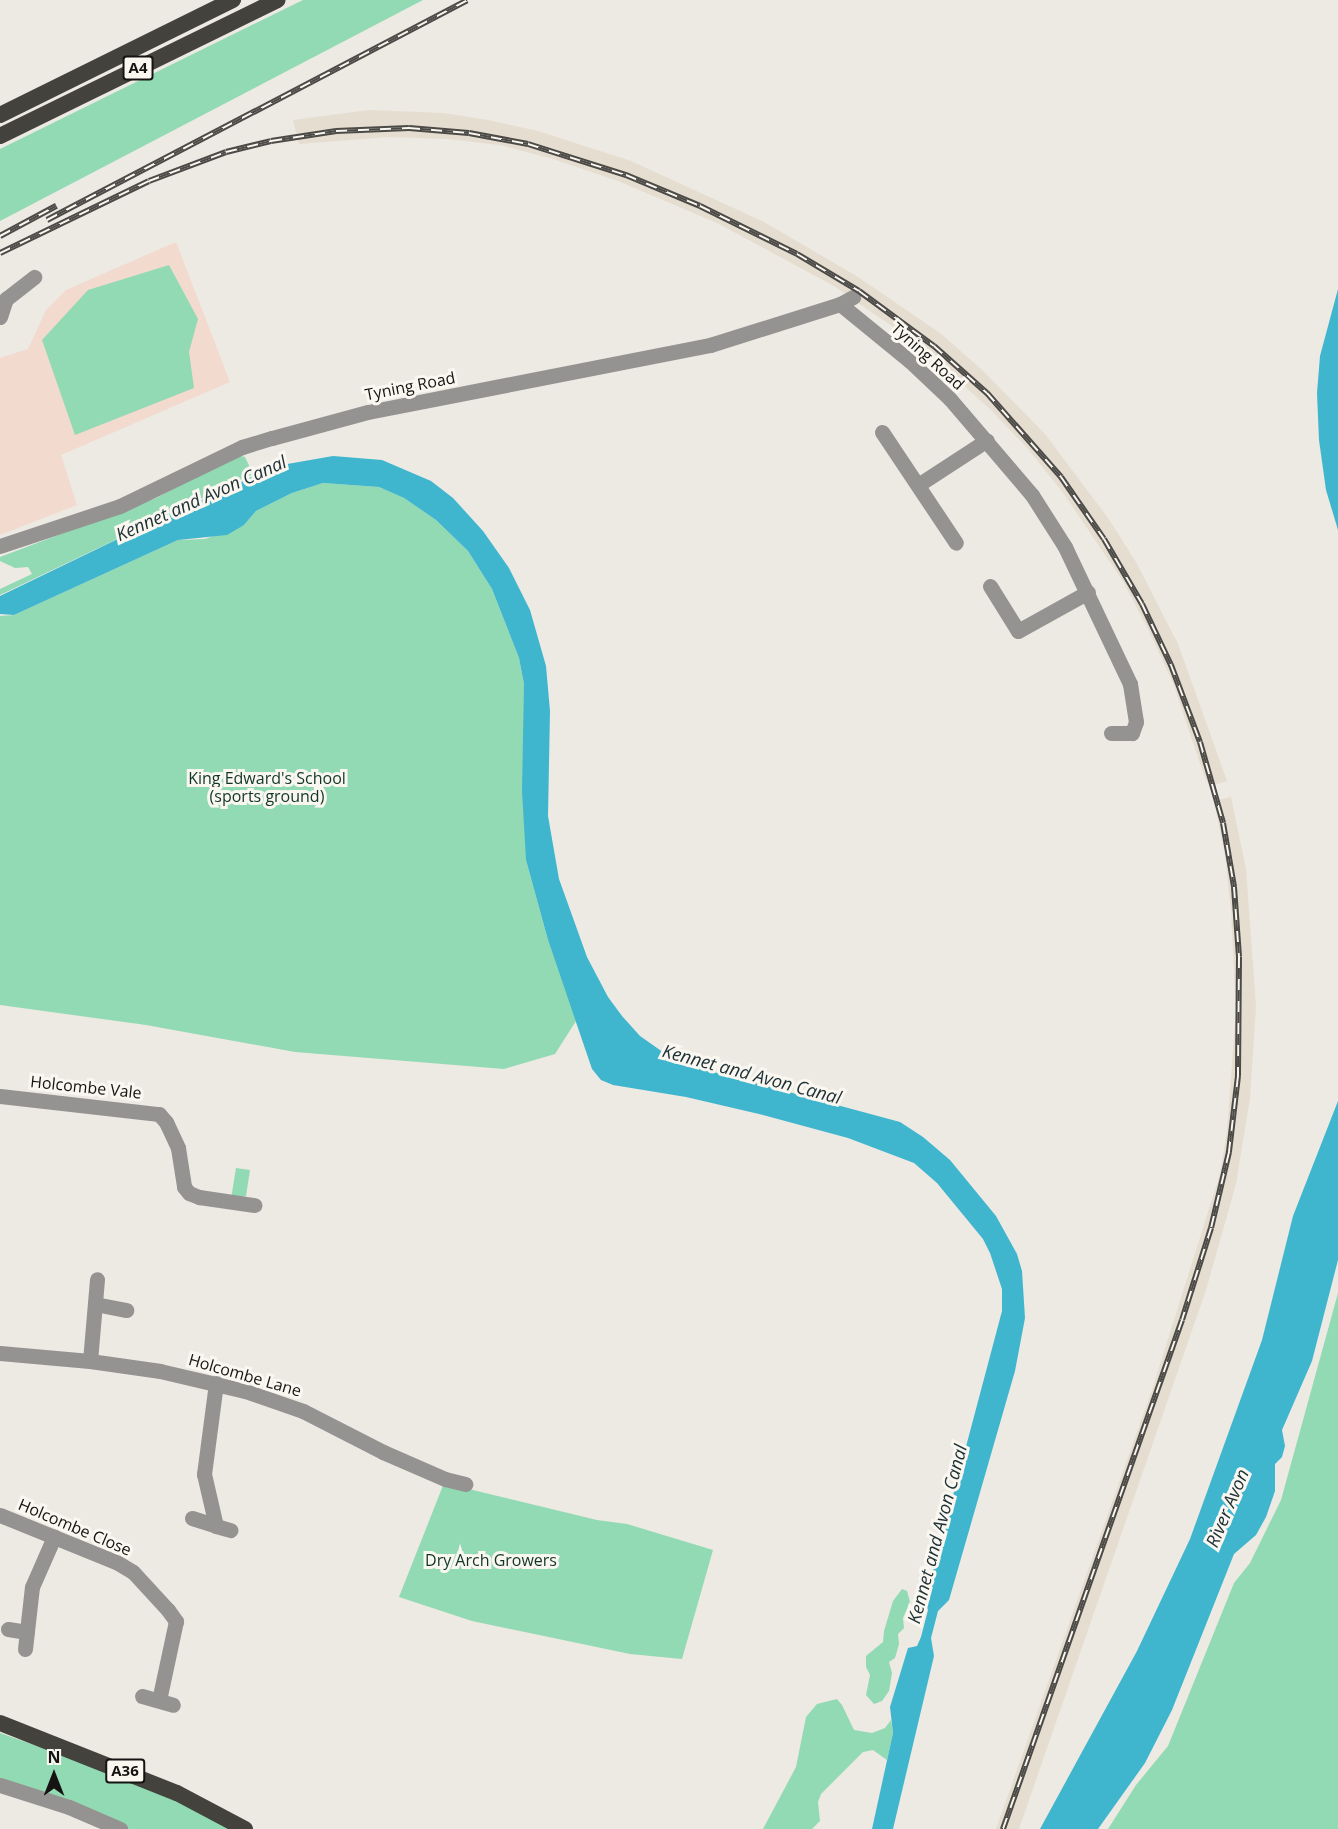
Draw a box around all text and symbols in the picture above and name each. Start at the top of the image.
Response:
road number: A4 [122,56,154,80]
street label: Tyning Road [888,318,968,394]
street label: Tyning Road [363,368,457,404]
water label: Kennet and Avon Canal [112,451,290,545]
park label: King Edward's School (sports ground) [188,768,346,806]
water label: Kennet and Avon Canal [660,1040,844,1108]
street label: Holcombe Vale [29,1072,143,1102]
street label: Holcombe Lane [186,1350,304,1400]
water label: Kennet and Avon Canal [903,1442,971,1626]
water label: River Avon [1201,1466,1253,1550]
street label: Holcombe Close [16,1495,134,1559]
park label: Dry Arch Growers [425,1550,557,1570]
north arrow [24,1745,84,1805]
text: N [47,1746,61,1768]
road number: A36 [104,1759,146,1783]

